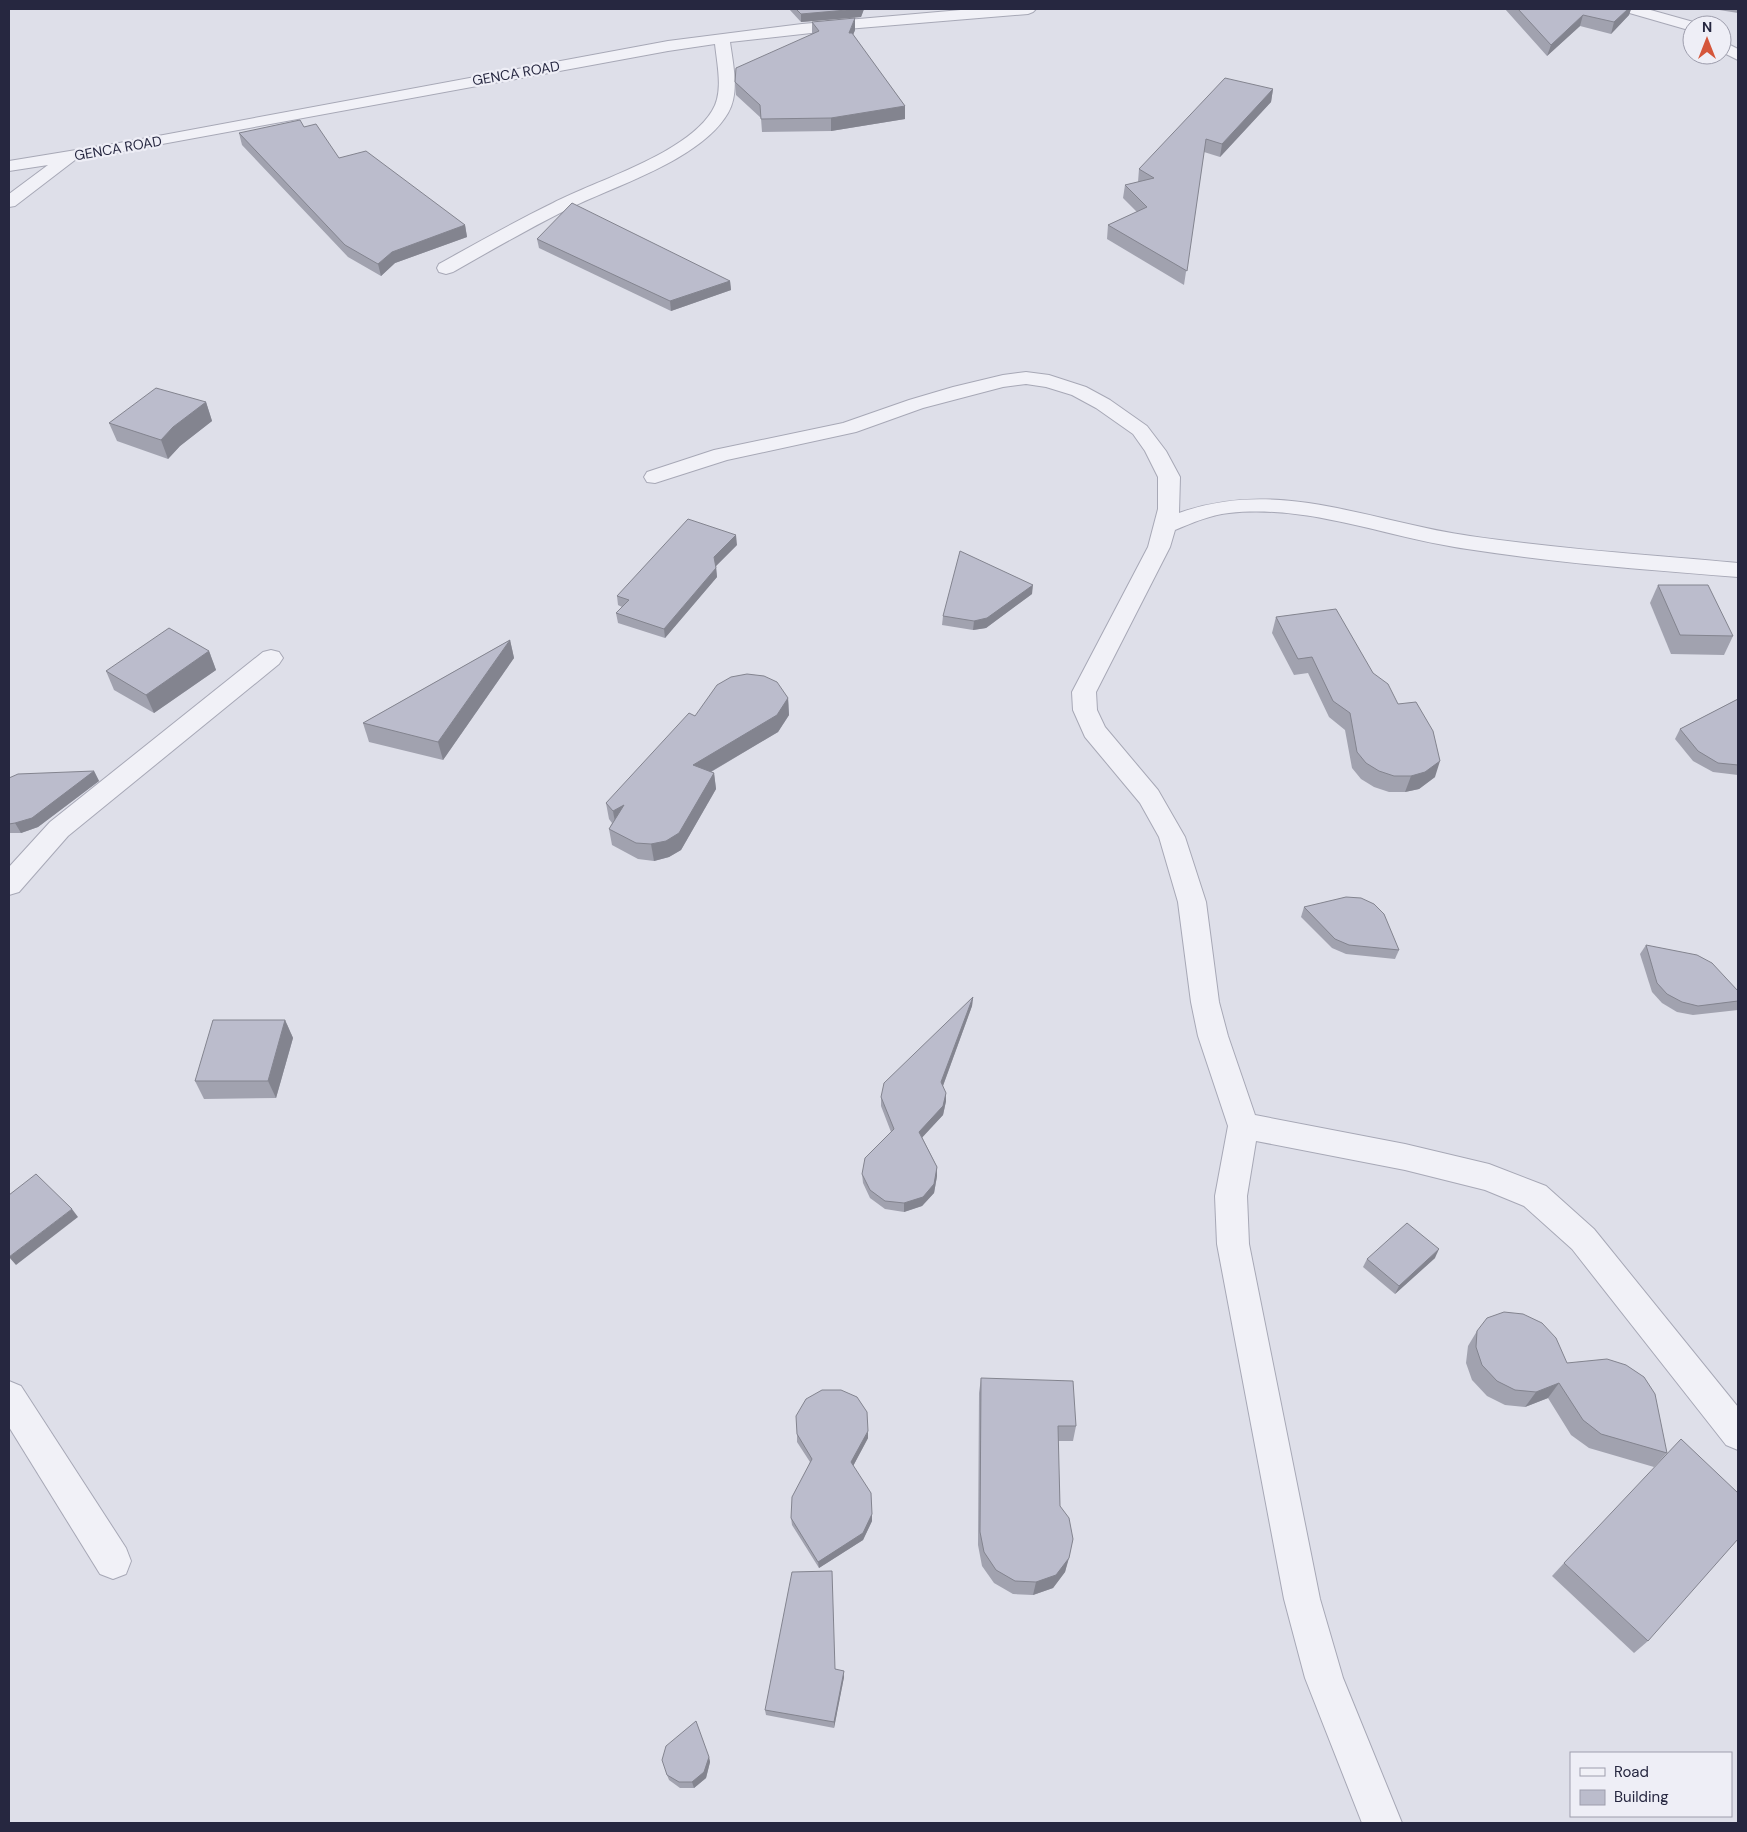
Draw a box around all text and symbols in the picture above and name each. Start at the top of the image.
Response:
north arrow [1682,15,1732,65]
text: N [1702,18,1712,36]
street label: GENCA ROAD [471,56,561,90]
street label: GENCA ROAD [73,131,163,165]
legend [1570,1752,1732,1817]
text: Road [1614,1762,1649,1782]
text: Building [1614,1787,1669,1807]

